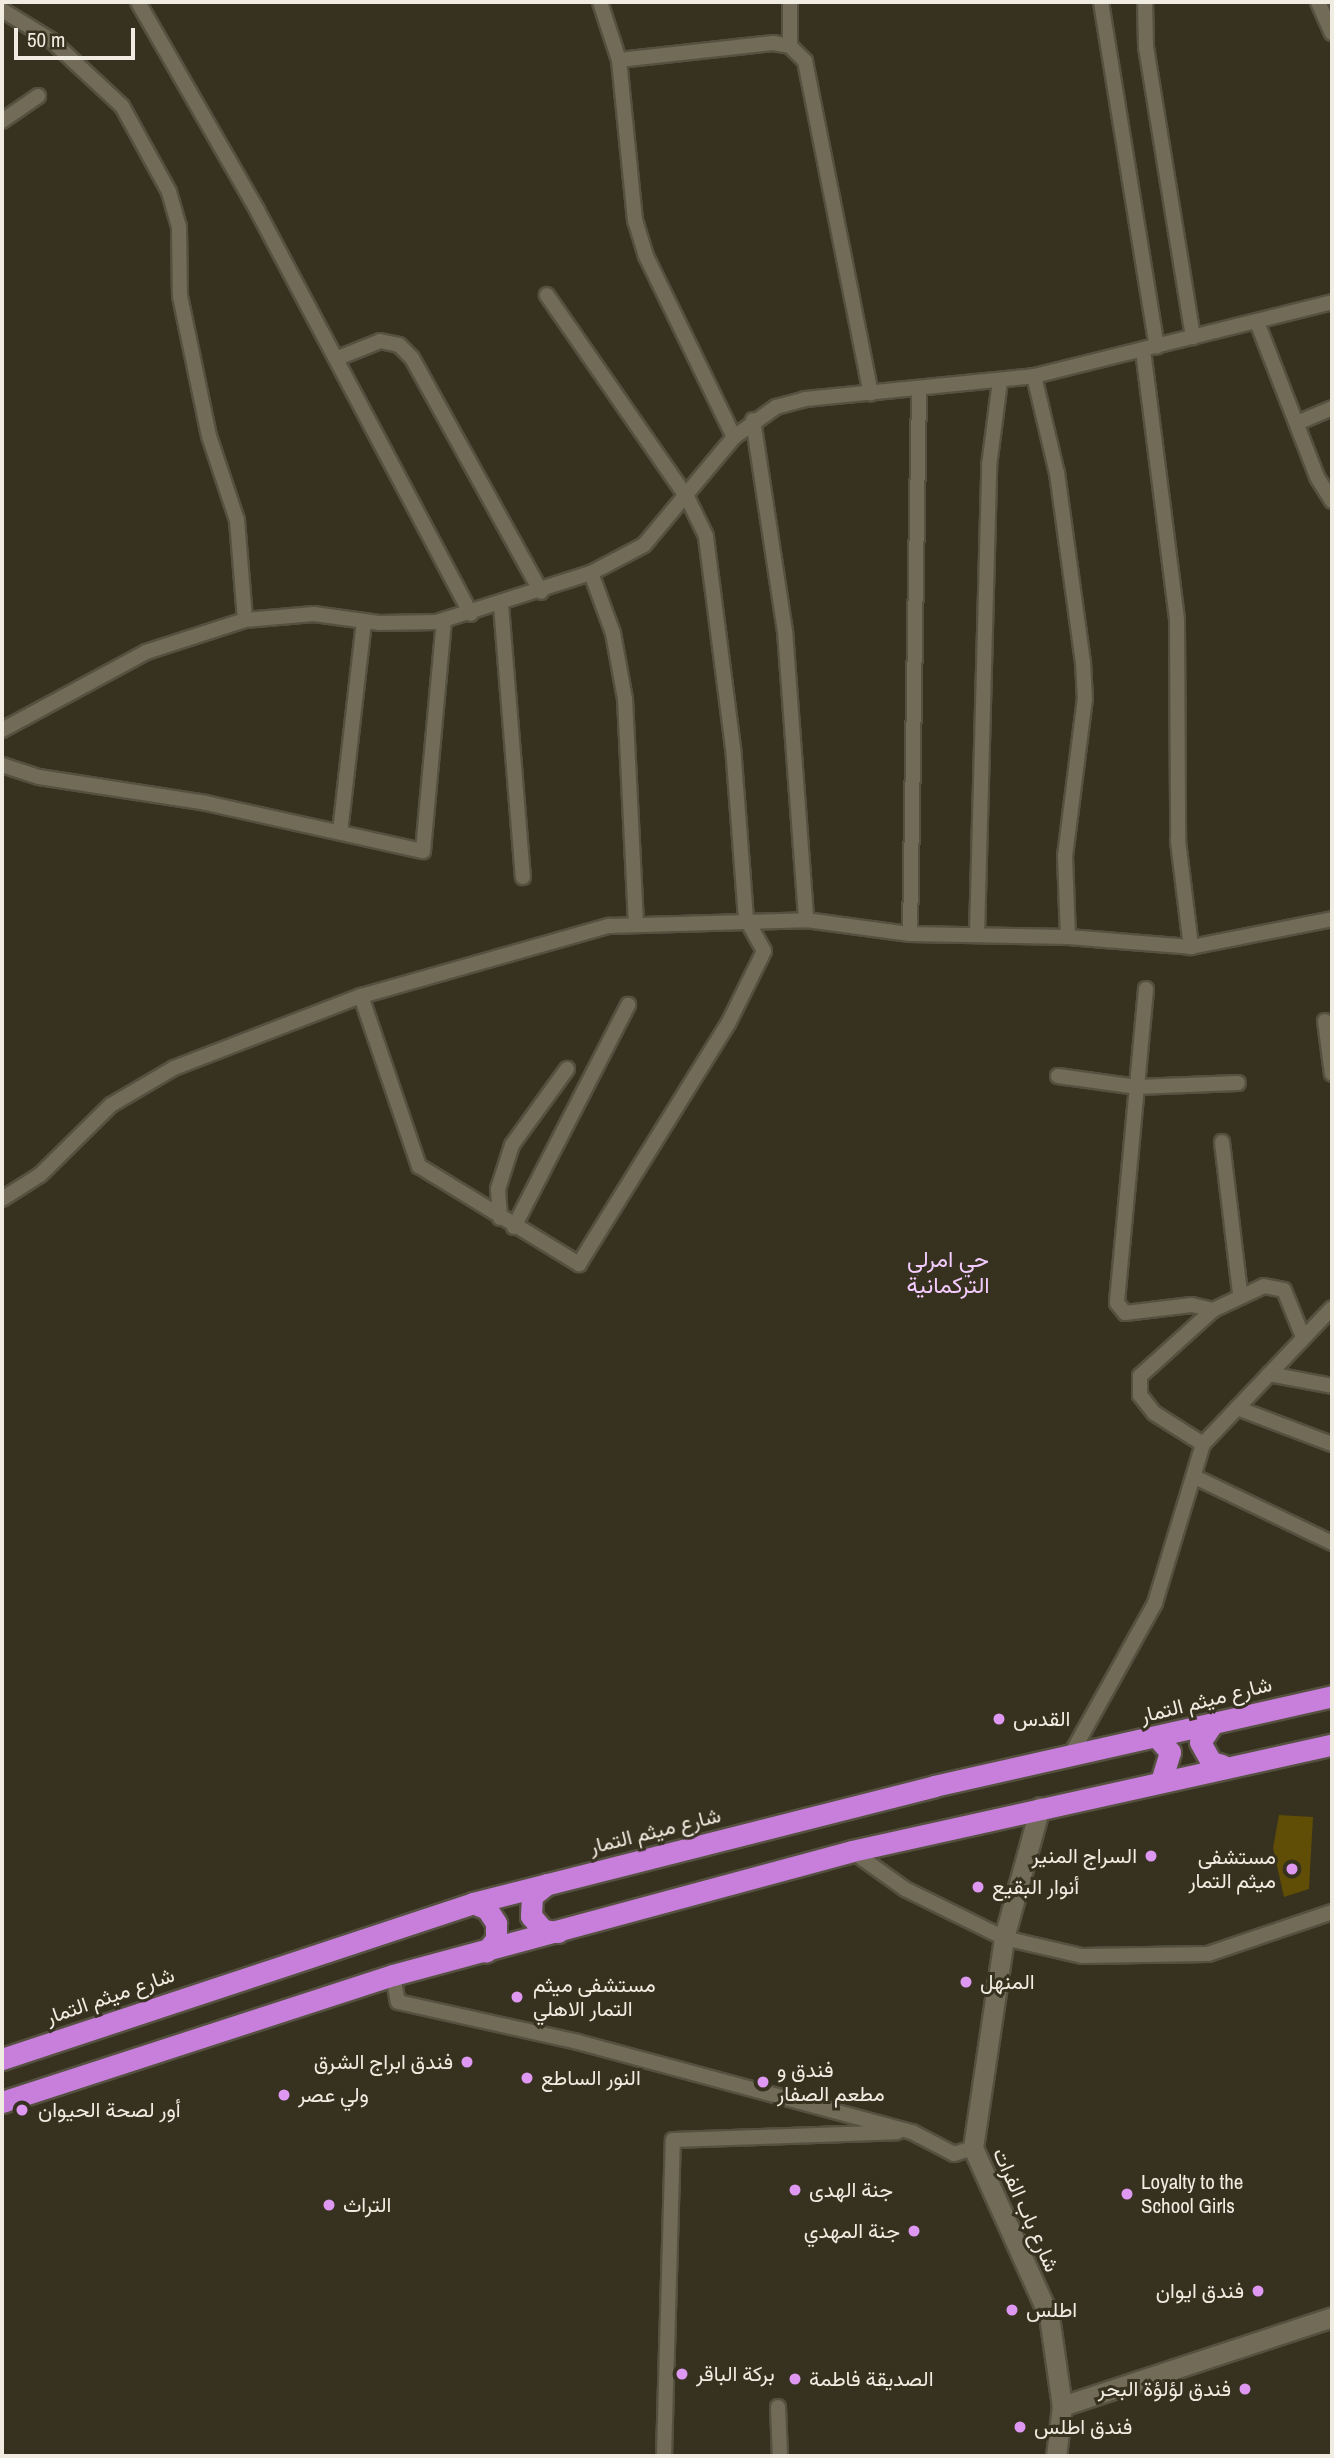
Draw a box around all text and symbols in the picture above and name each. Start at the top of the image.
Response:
scale bar [18,14,138,58]
text: 50 m [27,25,65,54]
district label: حي امرلي التركمانية [906,1245,990,1299]
street label: شارع ميثم التمار [1138,1671,1274,1729]
place label: القدس [1013,1706,1070,1732]
marker: القدس [991,1711,1007,1727]
street label: شارع ميثم التمار [587,1802,723,1860]
place label: السراج المنير [1031,1843,1137,1869]
place label: مستشفى ميثم التمار [1188,1844,1276,1894]
marker: السراج المنير [1143,1848,1159,1864]
marker: مستشفى ميثم التمار [1282,1859,1302,1879]
place label: أنوار البقيع [992,1874,1079,1900]
marker: أنوار البقيع [970,1879,986,1895]
street label: شارع ميثم التمار [42,1962,178,2030]
place label: المنهل [980,1969,1035,1995]
place label: مستشفى ميثم التمار الاهلي [533,1972,656,2022]
marker: المنهل [958,1974,974,1990]
marker: مستشفى ميثم التمار الاهلي [507,1987,527,2007]
place label: فندق ابراج الشرق [314,2049,453,2075]
marker: فندق ابراج الشرق [459,2054,475,2070]
place label: فندق و مطعم الصفار [777,2057,885,2107]
place label: النور الساطع [541,2065,641,2091]
marker: النور الساطع [519,2070,535,2086]
marker: فندق و مطعم الصفار [755,2074,771,2090]
place label: ولي عصر [298,2082,369,2108]
marker: ولي عصر [276,2087,292,2103]
place label: أور لصحة الحيوان [38,2097,181,2123]
marker: أور لصحة الحيوان [12,2100,32,2120]
street label: شارع باب الفرات [987,2144,1065,2276]
place label: Loyalty to the School Girls [1141,2169,1243,2219]
place label: جنة الهدى [809,2177,893,2203]
marker: جنة الهدى [787,2182,803,2198]
marker: Loyalty to the School Girls [1119,2186,1135,2202]
place label: التراث [343,2192,391,2218]
marker: التراث [321,2197,337,2213]
place label: جنة المهدي [804,2218,900,2244]
marker: جنة المهدي [906,2223,922,2239]
place label: فندق ايوان [1156,2278,1244,2304]
marker: فندق ايوان [1250,2283,1266,2299]
place label: اطلس [1026,2297,1077,2323]
marker: اطلس [1004,2302,1020,2318]
place label: بركة الباقر [696,2361,775,2387]
marker: بركة الباقر [674,2366,690,2382]
place label: الصديقة فاطمة [809,2366,934,2392]
marker: الصديقة فاطمة [787,2371,803,2387]
place label: فندق لؤلؤة البحر [1098,2376,1231,2402]
marker: فندق لؤلؤة البحر [1237,2381,1253,2397]
place label: فندق اطلس [1034,2414,1132,2440]
marker: فندق اطلس [1012,2419,1028,2435]

